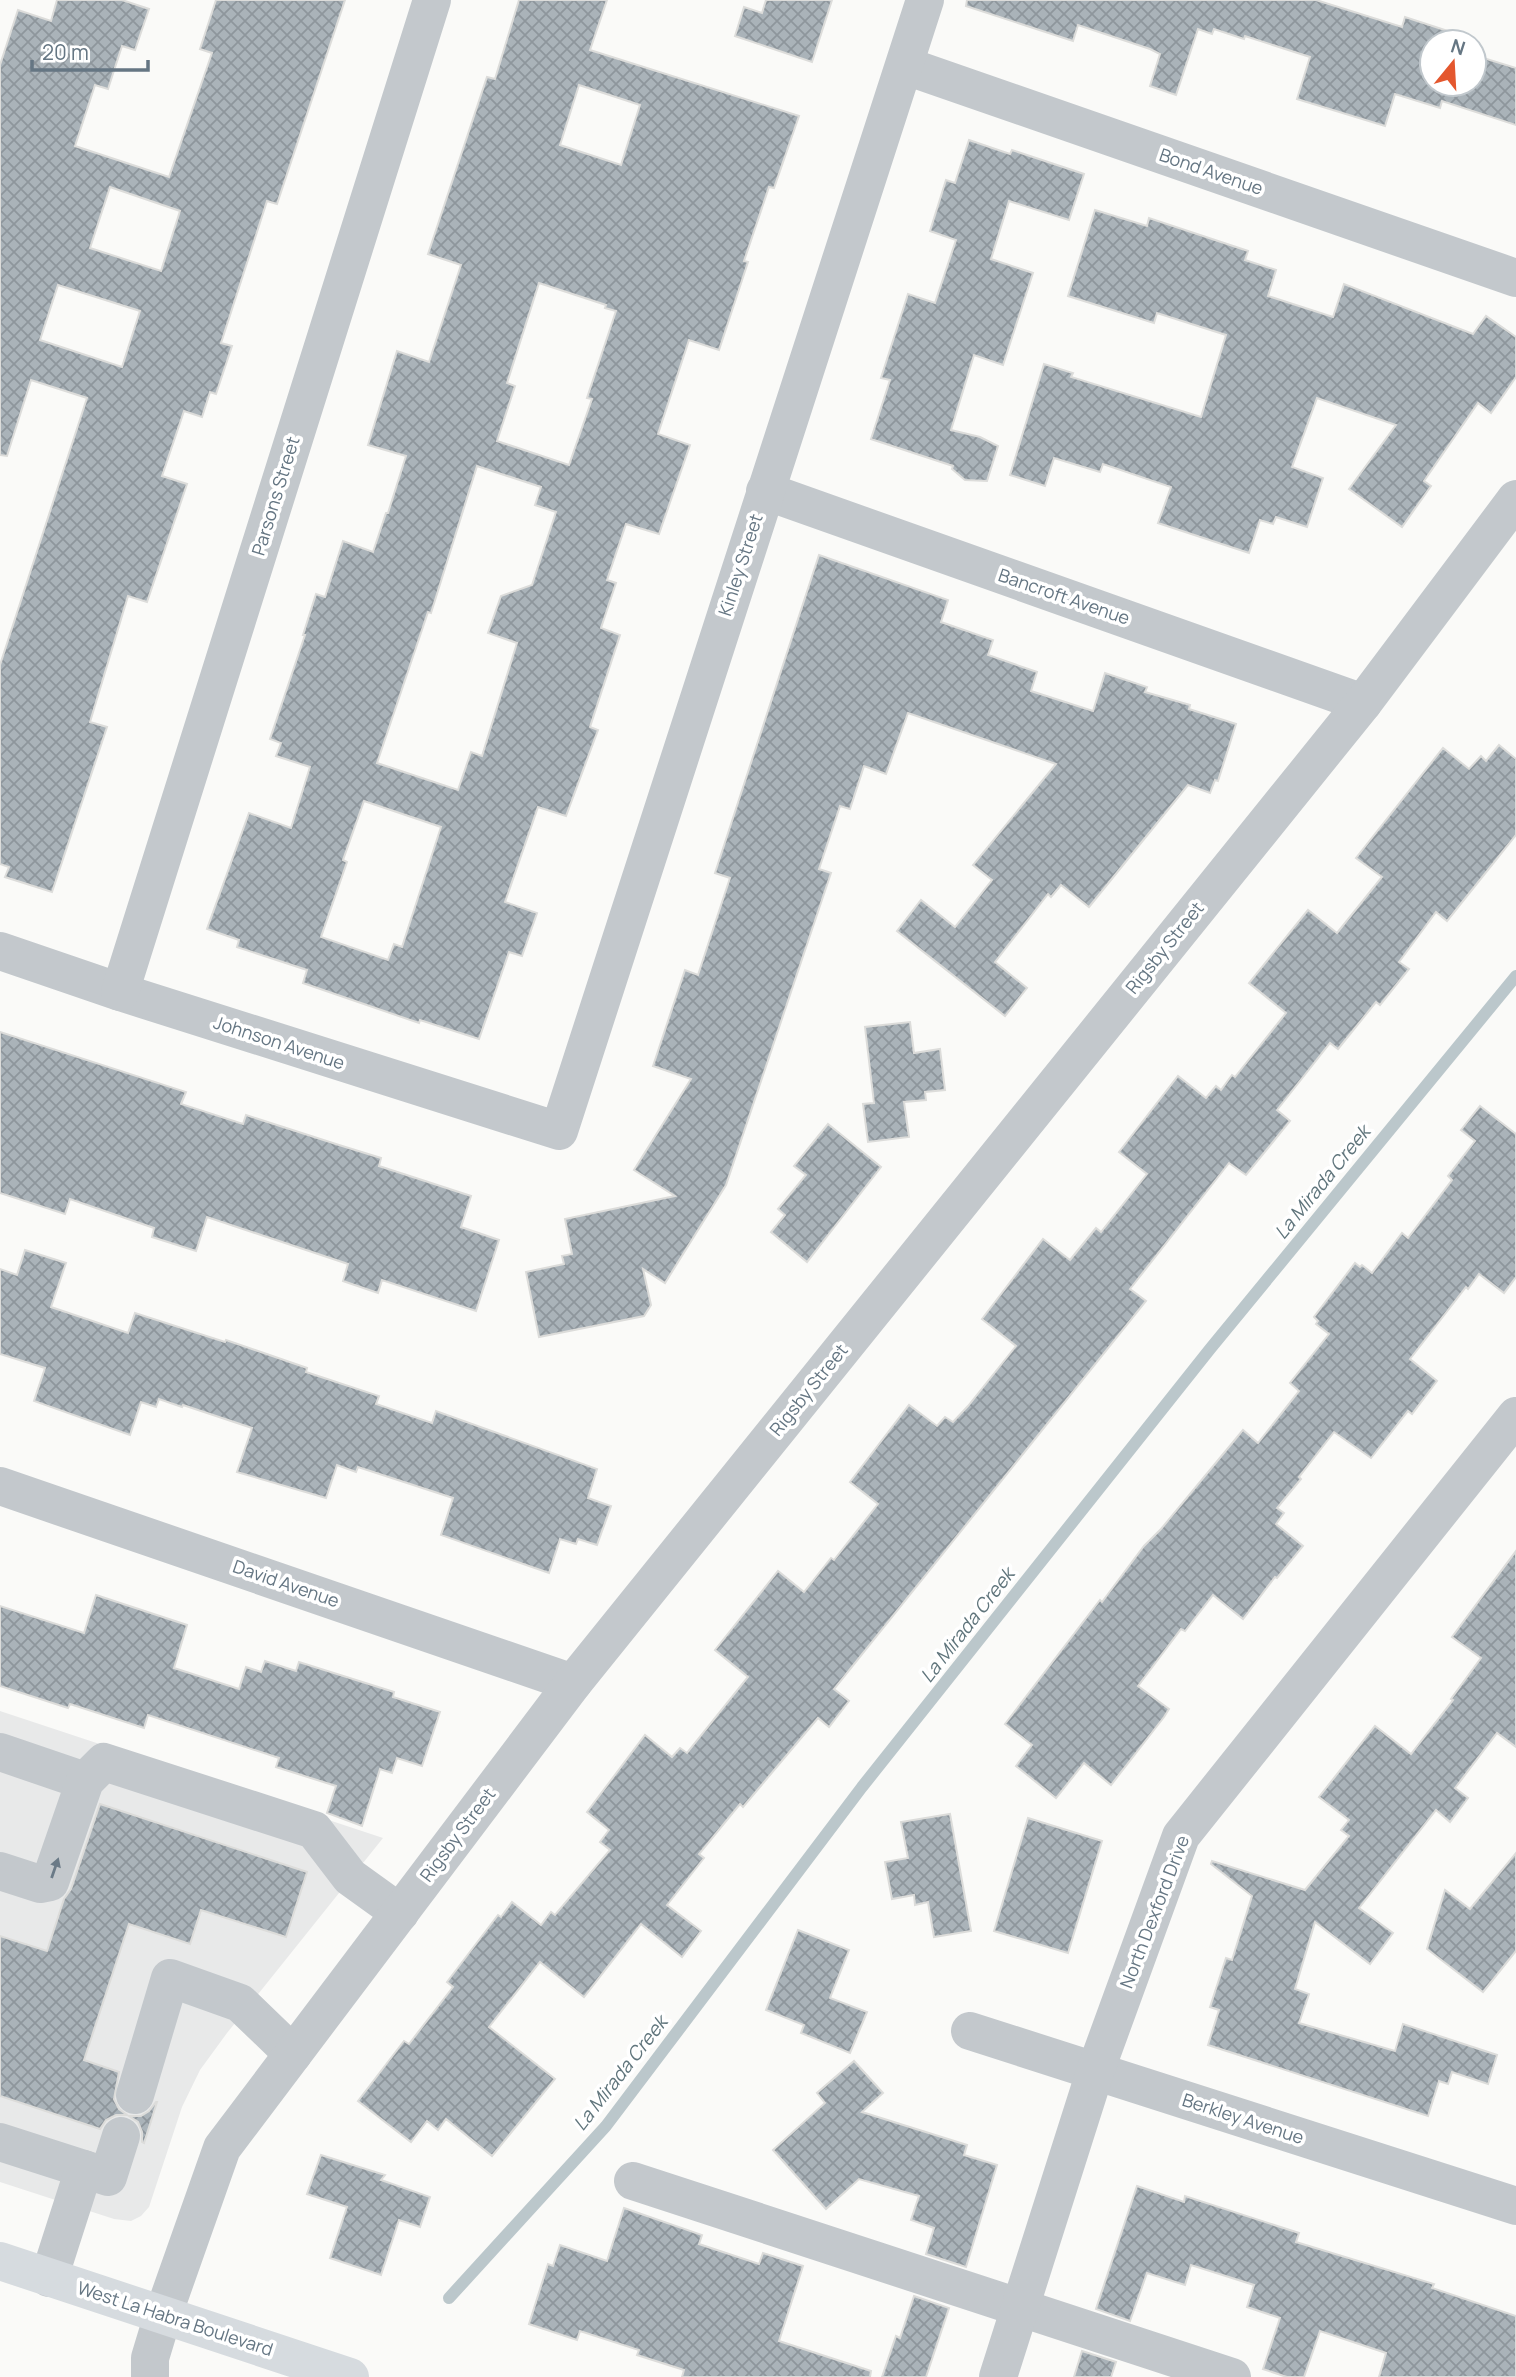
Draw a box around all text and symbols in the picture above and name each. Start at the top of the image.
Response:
scale bar [32,28,147,72]
north arrow [1418,28,1488,98]
text: N [1448,32,1469,61]
text: 20 m [42,38,89,66]
street label: Bond Avenue [1156,142,1266,200]
street label: Parsons Street [246,433,305,558]
street label: Kinley Street [712,511,768,619]
street label: Bancroft Avenue [995,562,1133,630]
street label: Rigsby Street [1120,896,1209,998]
street label: Johnson Avenue [211,1010,348,1075]
water label: La Mirada Creek [1268,1118,1377,1244]
street label: Rigsby Street [764,1338,853,1440]
street label: David Avenue [230,1554,343,1612]
water label: La Mirada Creek [914,1560,1022,1688]
street label: Rigsby Street [414,1783,500,1886]
street label: North Dexford Drive [1114,1832,1194,1992]
one-way arrow [50,1857,61,1878]
water label: La Mirada Creek [567,2008,675,2136]
street label: Berkley Avenue [1180,2087,1307,2149]
street label: West La Habra Boulevard [74,2275,276,2361]

